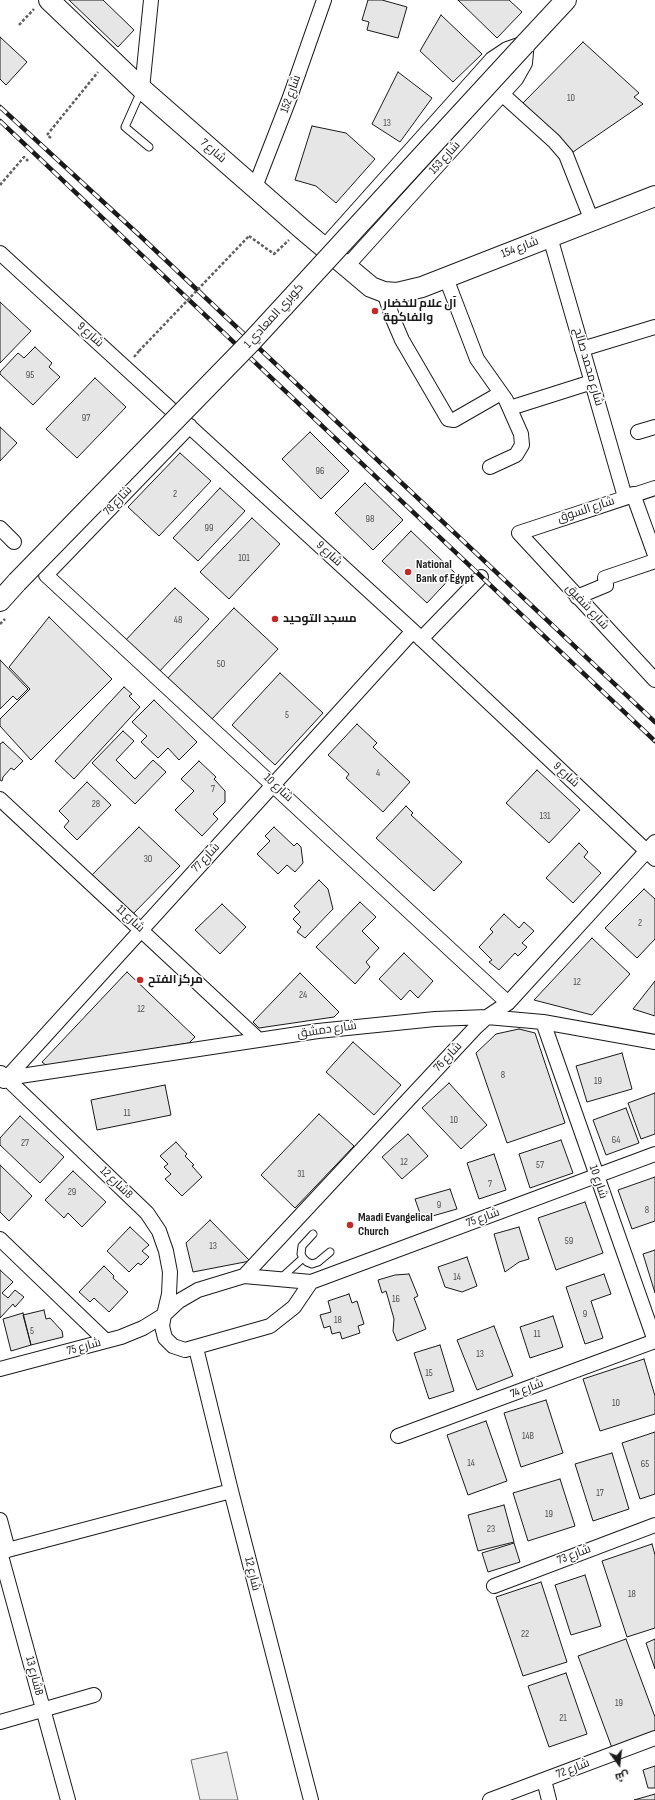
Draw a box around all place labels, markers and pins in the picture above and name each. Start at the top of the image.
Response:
place label: آل علام للخضار والفاكهة [383,297,456,325]
marker: آل علام للخضار والفاكهة [370,306,380,316]
place label: National Bank of Egypt [416,558,474,586]
marker: National Bank of Egypt [403,567,413,577]
place label: مسجد التوحيد [283,612,357,626]
marker: مسجد التوحيد [270,614,280,624]
place label: مركز الفتح [148,973,203,987]
marker: مركز الفتح [135,975,145,985]
place label: Maadi Evangelical Church [358,1211,433,1239]
marker: Maadi Evangelical Church [345,1220,355,1230]

